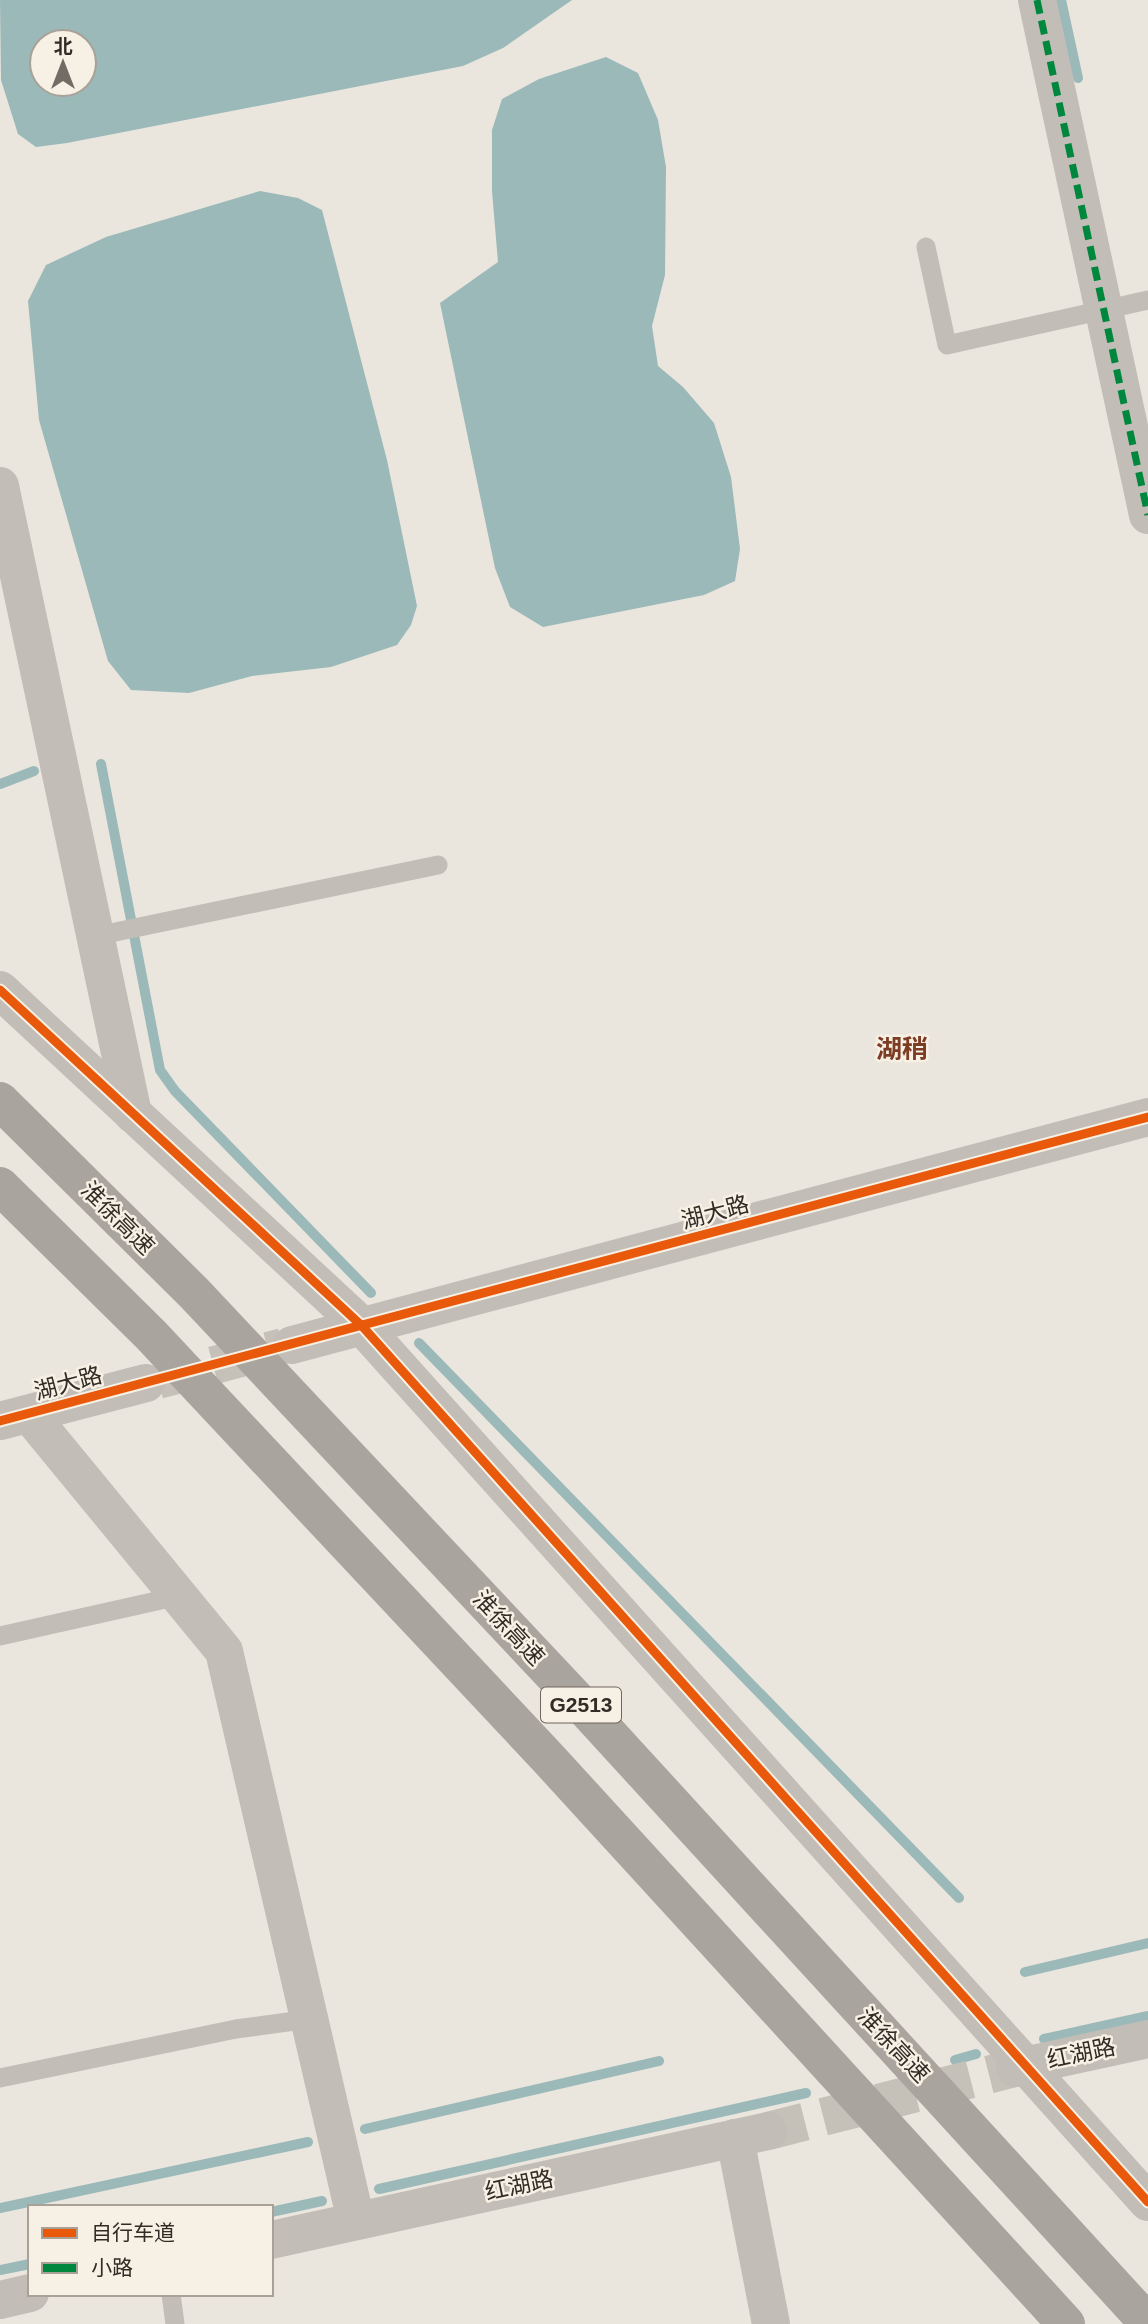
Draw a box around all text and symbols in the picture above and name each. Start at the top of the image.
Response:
north arrow [28,28,98,98]
text: 北 [53,36,73,57]
district label: 湖稍 [876,1034,928,1064]
street label: 淮徐高速 [76,1176,160,1260]
street label: 湖大路 [678,1191,752,1233]
street label: 湖大路 [31,1362,105,1404]
street label: 淮徐高速 [468,1585,550,1671]
road number: G2513 [541,1688,621,1722]
street label: 淮徐高速 [853,2002,935,2088]
street label: 红湖路 [1045,2033,1117,2073]
street label: 红湖路 [483,2165,555,2205]
legend [28,2205,273,2296]
text: 自行车道 [91,2221,175,2244]
text: 小路 [91,2256,133,2279]

